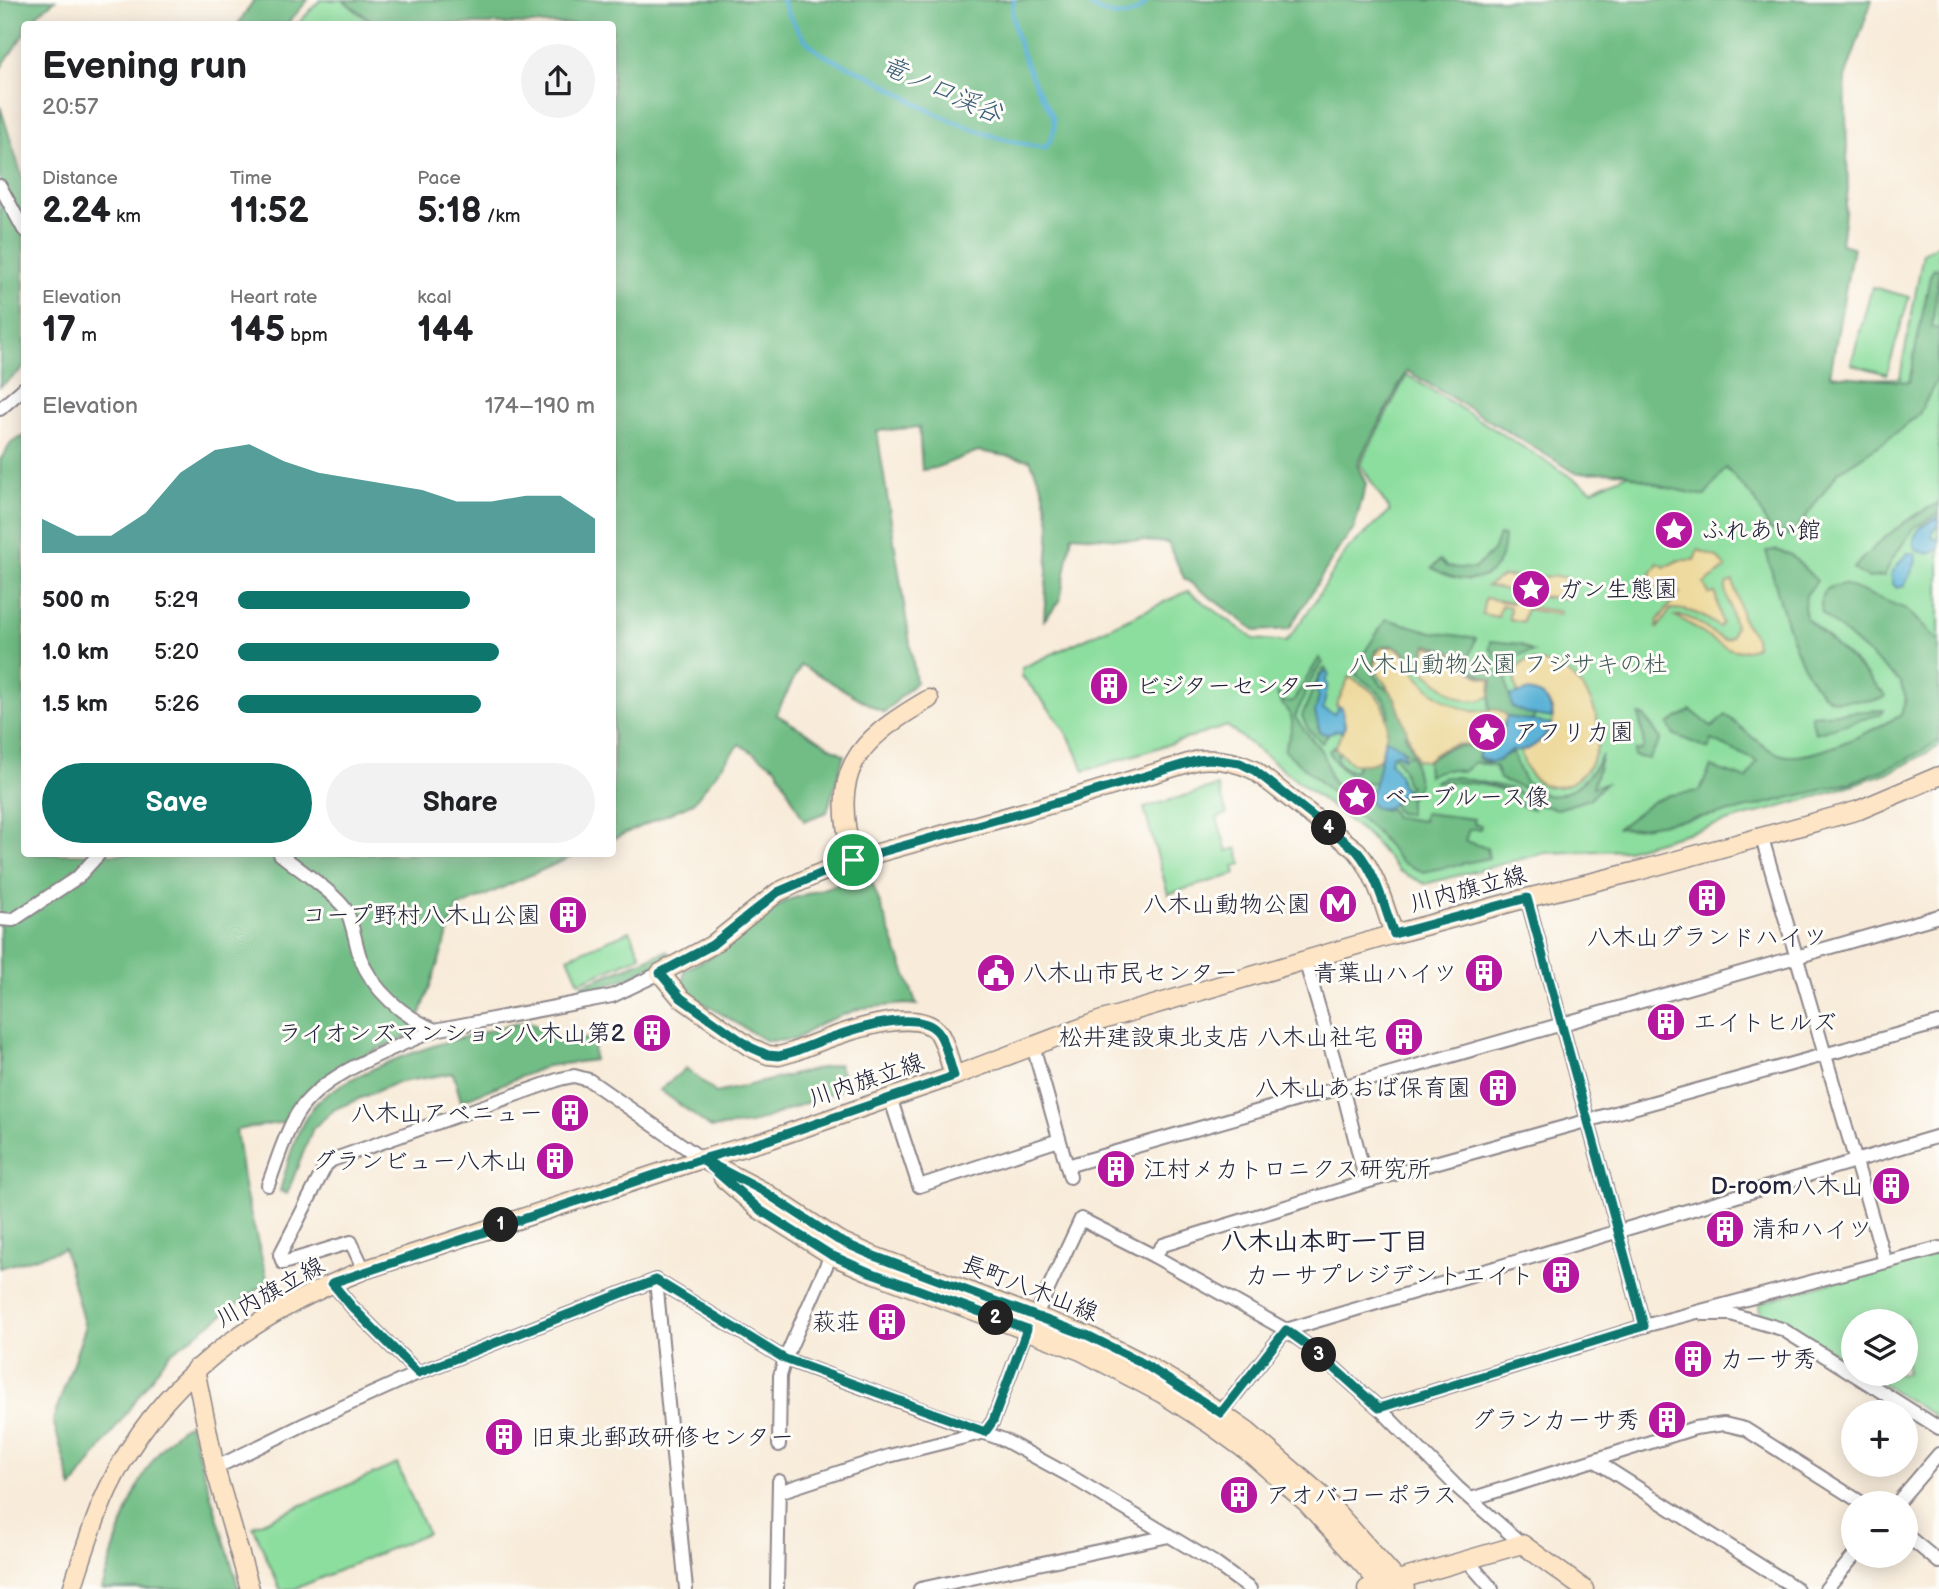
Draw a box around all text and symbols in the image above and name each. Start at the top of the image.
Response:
text: Evening run [42,44,247,89]
button: share [521,44,595,118]
water label: 竜ノ口渓谷 [876,50,1008,131]
text: 20:57 [42,93,98,121]
text: Distance [42,167,118,190]
text: Time [230,167,272,190]
text: Pace [417,167,461,190]
text: 2.24 [42,190,111,233]
text: 11:52 [230,190,309,233]
text: 5:18 [417,190,482,233]
text: km [111,205,141,228]
text: /km [482,205,520,228]
text: Elevation [42,286,121,309]
text: Heart rate [230,286,317,309]
text: kcal [417,286,451,309]
text: 17 [42,309,76,352]
text: 145 [230,309,285,352]
text: 144 [417,309,473,352]
text: m [76,324,97,347]
text: bpm [285,324,328,347]
text: Elevation [42,392,138,420]
text: 174–190 m [485,392,595,420]
place icon: ふれあい館 [1653,509,1695,551]
place label: ふれあい館 [1701,516,1821,545]
place icon: ガン生態園 [1510,568,1552,610]
place label: ガン生態園 [1558,575,1678,604]
text: 500 m [42,586,110,614]
text: 5:29 [154,586,199,614]
text: 1.0 km [42,638,109,666]
text: 5:20 [154,638,199,666]
park label: 八木山動物公園 フジサキの杜 [1349,650,1667,679]
building icon: ビジターセンター [1088,665,1130,707]
place label: ビジターセンター [1136,672,1326,701]
text: 1.5 km [42,690,108,718]
text: 5:26 [154,690,199,718]
place icon: アフリカ園 [1466,711,1508,753]
place label: アフリカ園 [1514,718,1634,747]
button: Save [42,763,312,843]
button: Share [326,763,595,843]
place icon: ベーブルース像 [1336,776,1378,818]
place label: ベーブルース像 [1384,783,1550,812]
pin: 4 [1312,810,1346,846]
text: 4 [1323,816,1334,839]
pin [823,830,883,890]
icon: arrive [834,841,872,879]
street label: 川内旗立線 [1406,860,1530,919]
building icon: 八木山グランドハイツ [1686,877,1728,919]
metro station icon: 八木山動物公園 [1317,883,1359,925]
place label: 八木山動物公園 [1143,890,1311,919]
building icon: コープ野村八木山公園 [547,894,589,936]
place label: コープ野村八木山公園 [302,901,541,930]
place label: 八木山グランドハイツ [1587,923,1827,952]
public building icon: 八木山市民センター [975,952,1017,994]
building icon: 青葉山ハイツ [1463,952,1505,994]
place label: 八木山市民センター [1023,959,1238,988]
place label: 青葉山ハイツ [1313,959,1457,988]
building icon: エイトヒルズ [1645,1001,1687,1043]
place label: エイトヒルズ [1693,1008,1837,1037]
building icon: ライオンズマンション八木山第2 [631,1012,673,1054]
building icon: 松井建設東北支店 八木山社宅 [1383,1016,1425,1058]
place label: ライオンズマンション八木山第2 [278,1019,625,1048]
place label: 松井建設東北支店 八木山社宅 [1059,1023,1377,1052]
street label: 川内旗立線 [805,1047,928,1114]
building icon: 八木山あおば保育園 [1477,1067,1519,1109]
place label: 八木山あおば保育園 [1255,1074,1471,1103]
building icon: 八木山アベニュー [549,1092,591,1134]
place label: 八木山アベニュー [351,1099,543,1128]
building icon: グランビュー八木山 [534,1140,576,1182]
place label: グランビュー八木山 [312,1147,528,1176]
building icon: 江村メカトロニクス研究所 [1095,1148,1137,1190]
place label: 江村メカトロニクス研究所 [1143,1155,1431,1184]
building icon: D-room八木山 [1870,1165,1912,1207]
place label: D-room八木山 [1710,1172,1864,1201]
pin: 1 [484,1208,518,1242]
building icon: 清和ハイツ [1704,1208,1746,1250]
text: 1 [497,1213,505,1236]
place label: 清和ハイツ [1752,1215,1872,1244]
district label: 八木山本町一丁目 [1221,1227,1429,1258]
street label: 長町八木山線 [957,1249,1102,1328]
street label: 川内旗立線 [211,1251,330,1334]
building icon: カーサプレジデントエイト [1540,1254,1582,1296]
place label: カーサプレジデントエイト [1245,1261,1534,1290]
pin: 2 [978,1300,1014,1336]
building icon: 萩荘 [866,1301,908,1343]
text: 2 [990,1306,1001,1329]
place label: 萩荘 [812,1308,860,1337]
map controls [1841,1309,1918,1568]
button: layers [1841,1309,1918,1386]
pin: 3 [1302,1338,1336,1372]
building icon: カーサ秀 [1672,1338,1714,1380]
text: 3 [1313,1343,1324,1366]
place label: カーサ秀 [1720,1345,1817,1374]
building icon: グランカーサ秀 [1646,1399,1688,1441]
button: + [1841,1400,1918,1477]
place label: グランカーサ秀 [1471,1406,1640,1435]
building icon: 旧東北郵政研修センター [483,1416,525,1458]
place label: 旧東北郵政研修センター [531,1423,794,1452]
building icon: アオバコーポラス [1218,1474,1260,1516]
place label: アオバコーポラス [1266,1481,1457,1510]
button: − [1841,1491,1918,1568]

